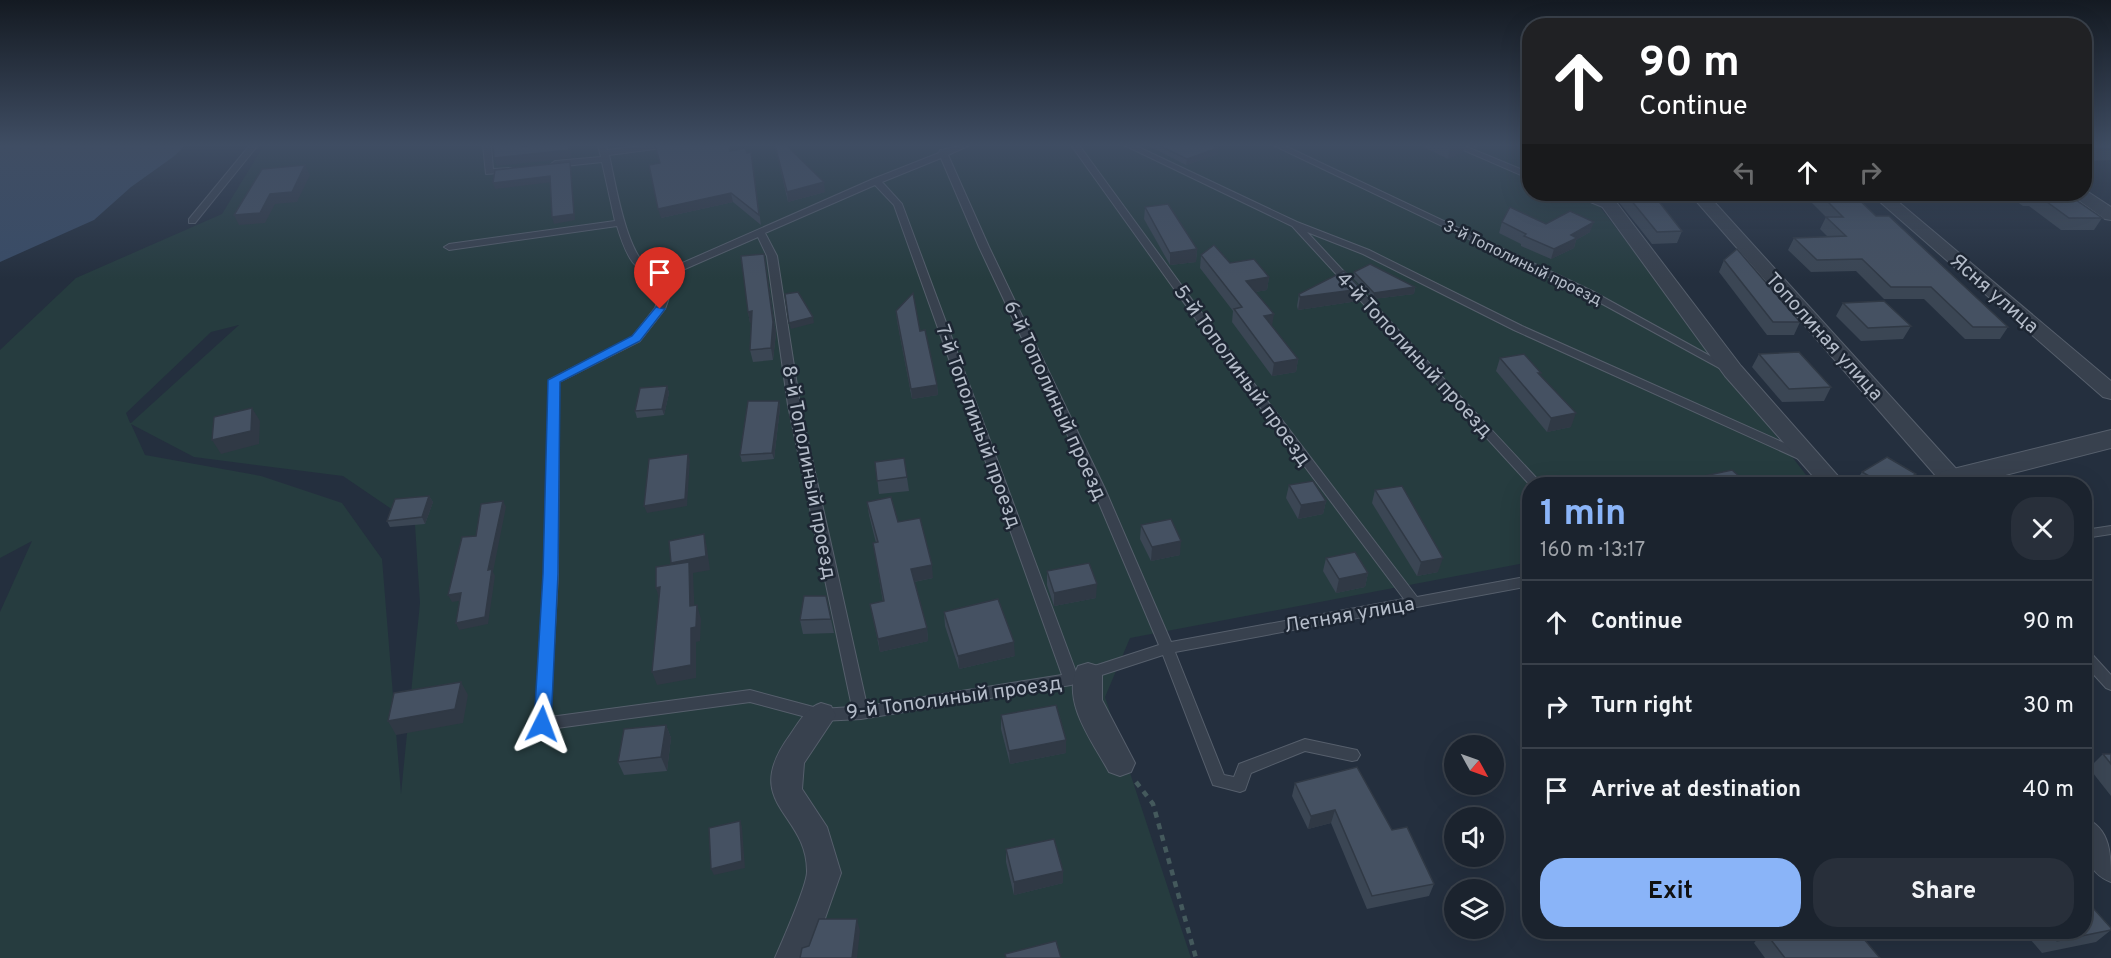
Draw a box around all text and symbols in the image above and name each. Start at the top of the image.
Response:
text: 90 m [1639,38,1740,91]
icon: ahead [1540,42,1618,120]
text: Continue [1639,90,1748,124]
icon: left [1728,156,1761,189]
icon: ahead [1791,156,1824,189]
icon: right [1854,156,1887,189]
street label: 3-й Тополиный проезд [1440,217,1605,311]
pin [634,247,685,309]
street label: Ясня улица [1944,249,2044,340]
icon: arrive [643,256,676,289]
street label: 4-й Тополиный проезд [1330,267,1497,444]
street label: Тополиная улица [1759,268,1888,407]
street label: 5-й Тополиный проезд [1167,280,1316,472]
street label: 6-й Тополиный проезд [996,297,1112,505]
street label: 7-й Тополиный проезд [928,321,1026,532]
street label: 8-й Тополиный проезд [775,363,842,582]
text: 1 min [1540,492,1626,538]
button: close [2011,497,2074,560]
text: 160 m · 13:17 [1540,538,1645,564]
street label: Летняя улица [1282,592,1417,640]
icon: ahead [1540,606,1573,639]
text: Continue [1591,609,1682,636]
text: 90 m [2023,609,2074,636]
street label: 9-й Тополиный проезд [845,671,1064,727]
icon: right [1540,690,1573,723]
position arrow [510,692,574,756]
text: Turn right [1591,693,1693,720]
text: 30 m [2023,693,2074,720]
north arrow [1444,735,1504,795]
map controls [1444,735,1504,939]
icon: arrive [1540,774,1573,807]
text: Arrive at destination [1591,777,1801,804]
text: 40 m [2022,777,2074,804]
button: sound [1444,807,1504,867]
button: Exit [1540,858,1801,927]
button: Share [1813,858,2074,927]
button: layers [1444,879,1504,939]

